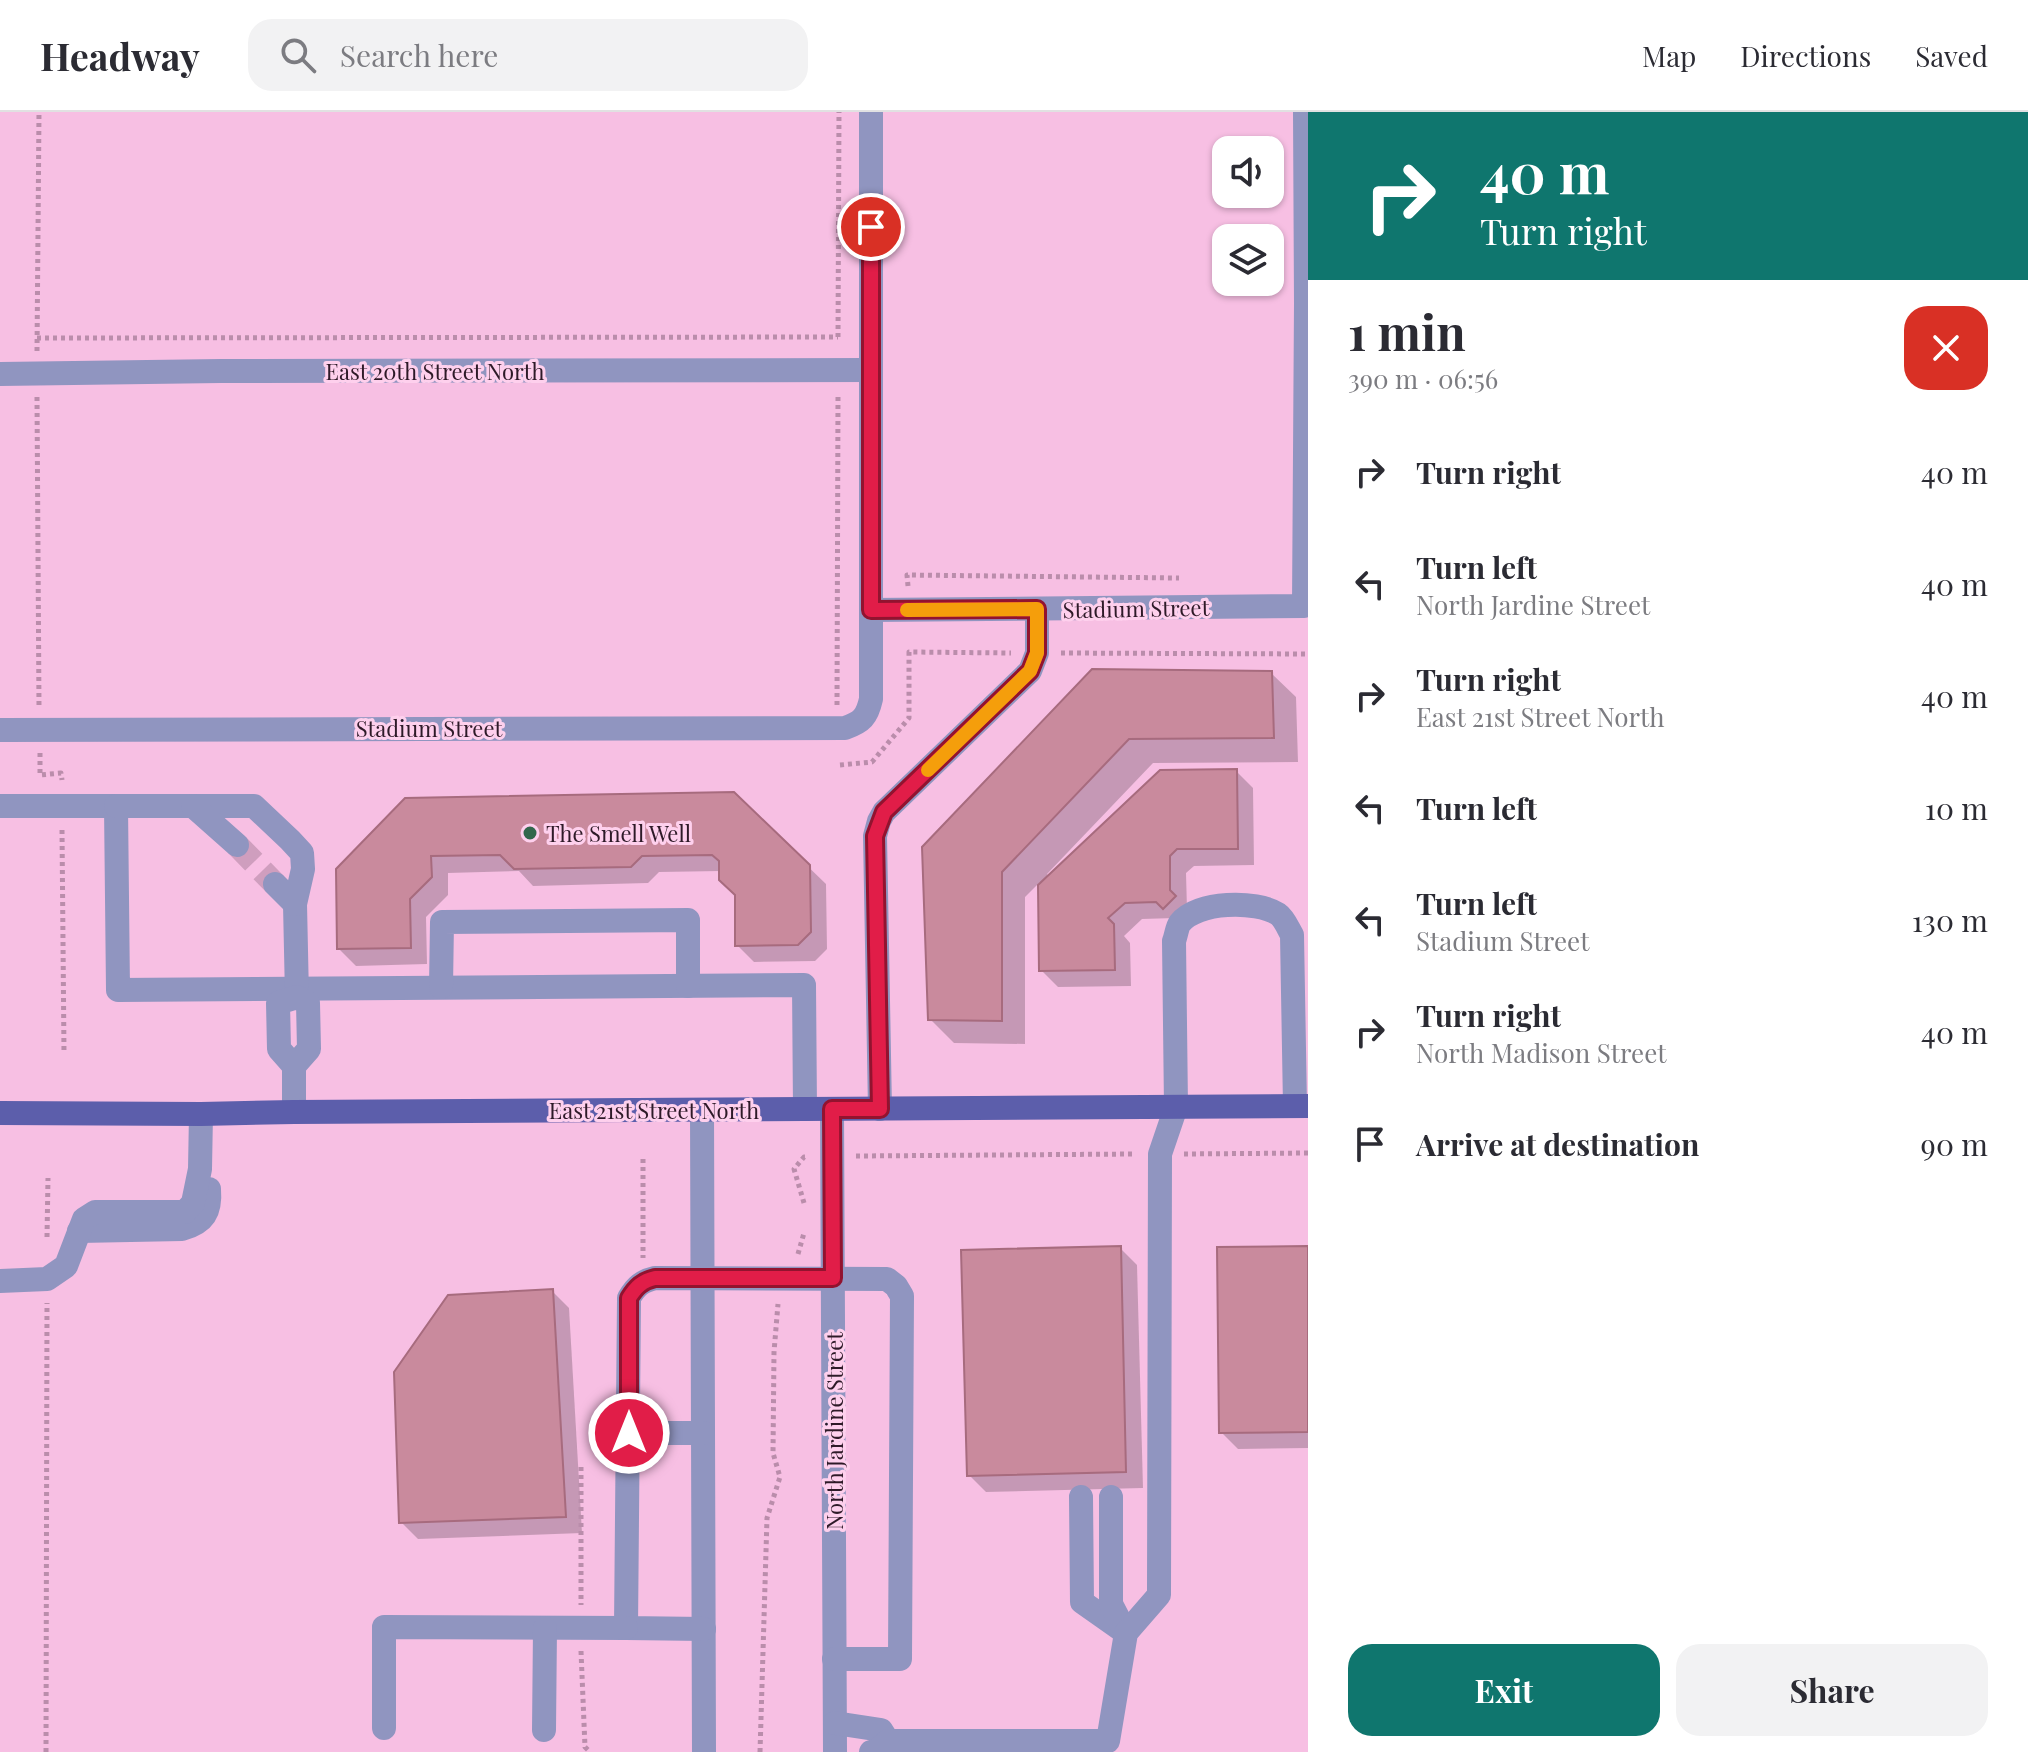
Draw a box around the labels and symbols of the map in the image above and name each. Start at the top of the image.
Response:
pin [837,193,905,261]
street label: East 20th Street North [326,356,545,386]
street label: Stadium Street [1062,592,1211,624]
street label: Stadium Street [356,713,504,743]
place label: The Smell Well [546,818,691,848]
marker: The Smell Well [521,824,539,842]
street label: East 21st Street North [549,1095,759,1125]
street label: North Jardine Street [819,1331,849,1530]
position arrow [587,1391,671,1475]

